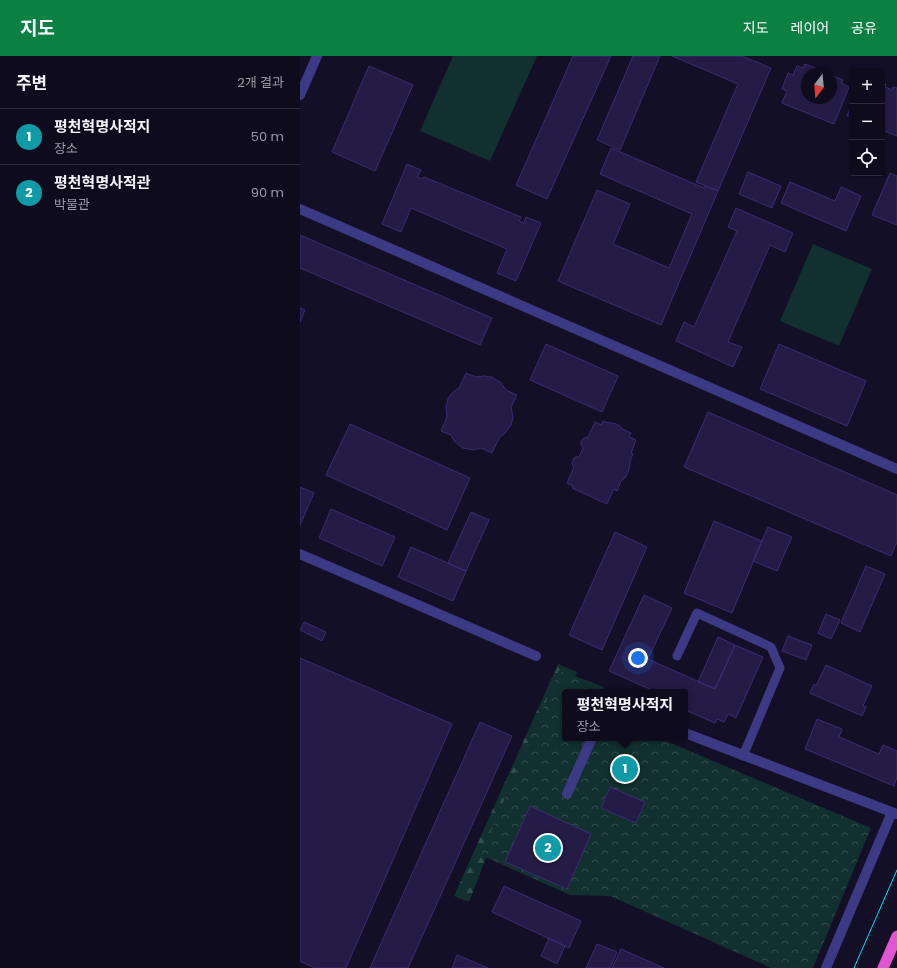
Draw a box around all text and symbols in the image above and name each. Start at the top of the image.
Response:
text: 지도 [20,15,55,42]
text: 지도 [743,18,769,38]
text: 레이어 [791,18,829,38]
text: 공유 [851,18,877,38]
north arrow [801,68,837,104]
map controls [849,68,885,176]
button: + [849,68,885,104]
text: 주변 [16,71,47,95]
text: 2개 결과 [237,73,284,92]
button: − [849,104,885,140]
text: 평천혁명사적지 [54,116,151,137]
text: 1 [27,127,31,146]
text: 50 m [251,127,284,146]
text: 장소 [54,139,78,158]
button: locate [849,140,885,176]
text: 평천혁명사적관 [54,172,151,193]
text: 2 [25,183,33,202]
text: 90 m [251,183,284,202]
text: 박물관 [54,195,90,214]
your location [628,648,648,668]
popup [562,689,688,741]
text: 평천혁명사적지 [577,694,673,715]
text: 장소 [577,717,601,736]
pin: 1 [612,754,638,784]
pin: 2 [535,833,561,863]

